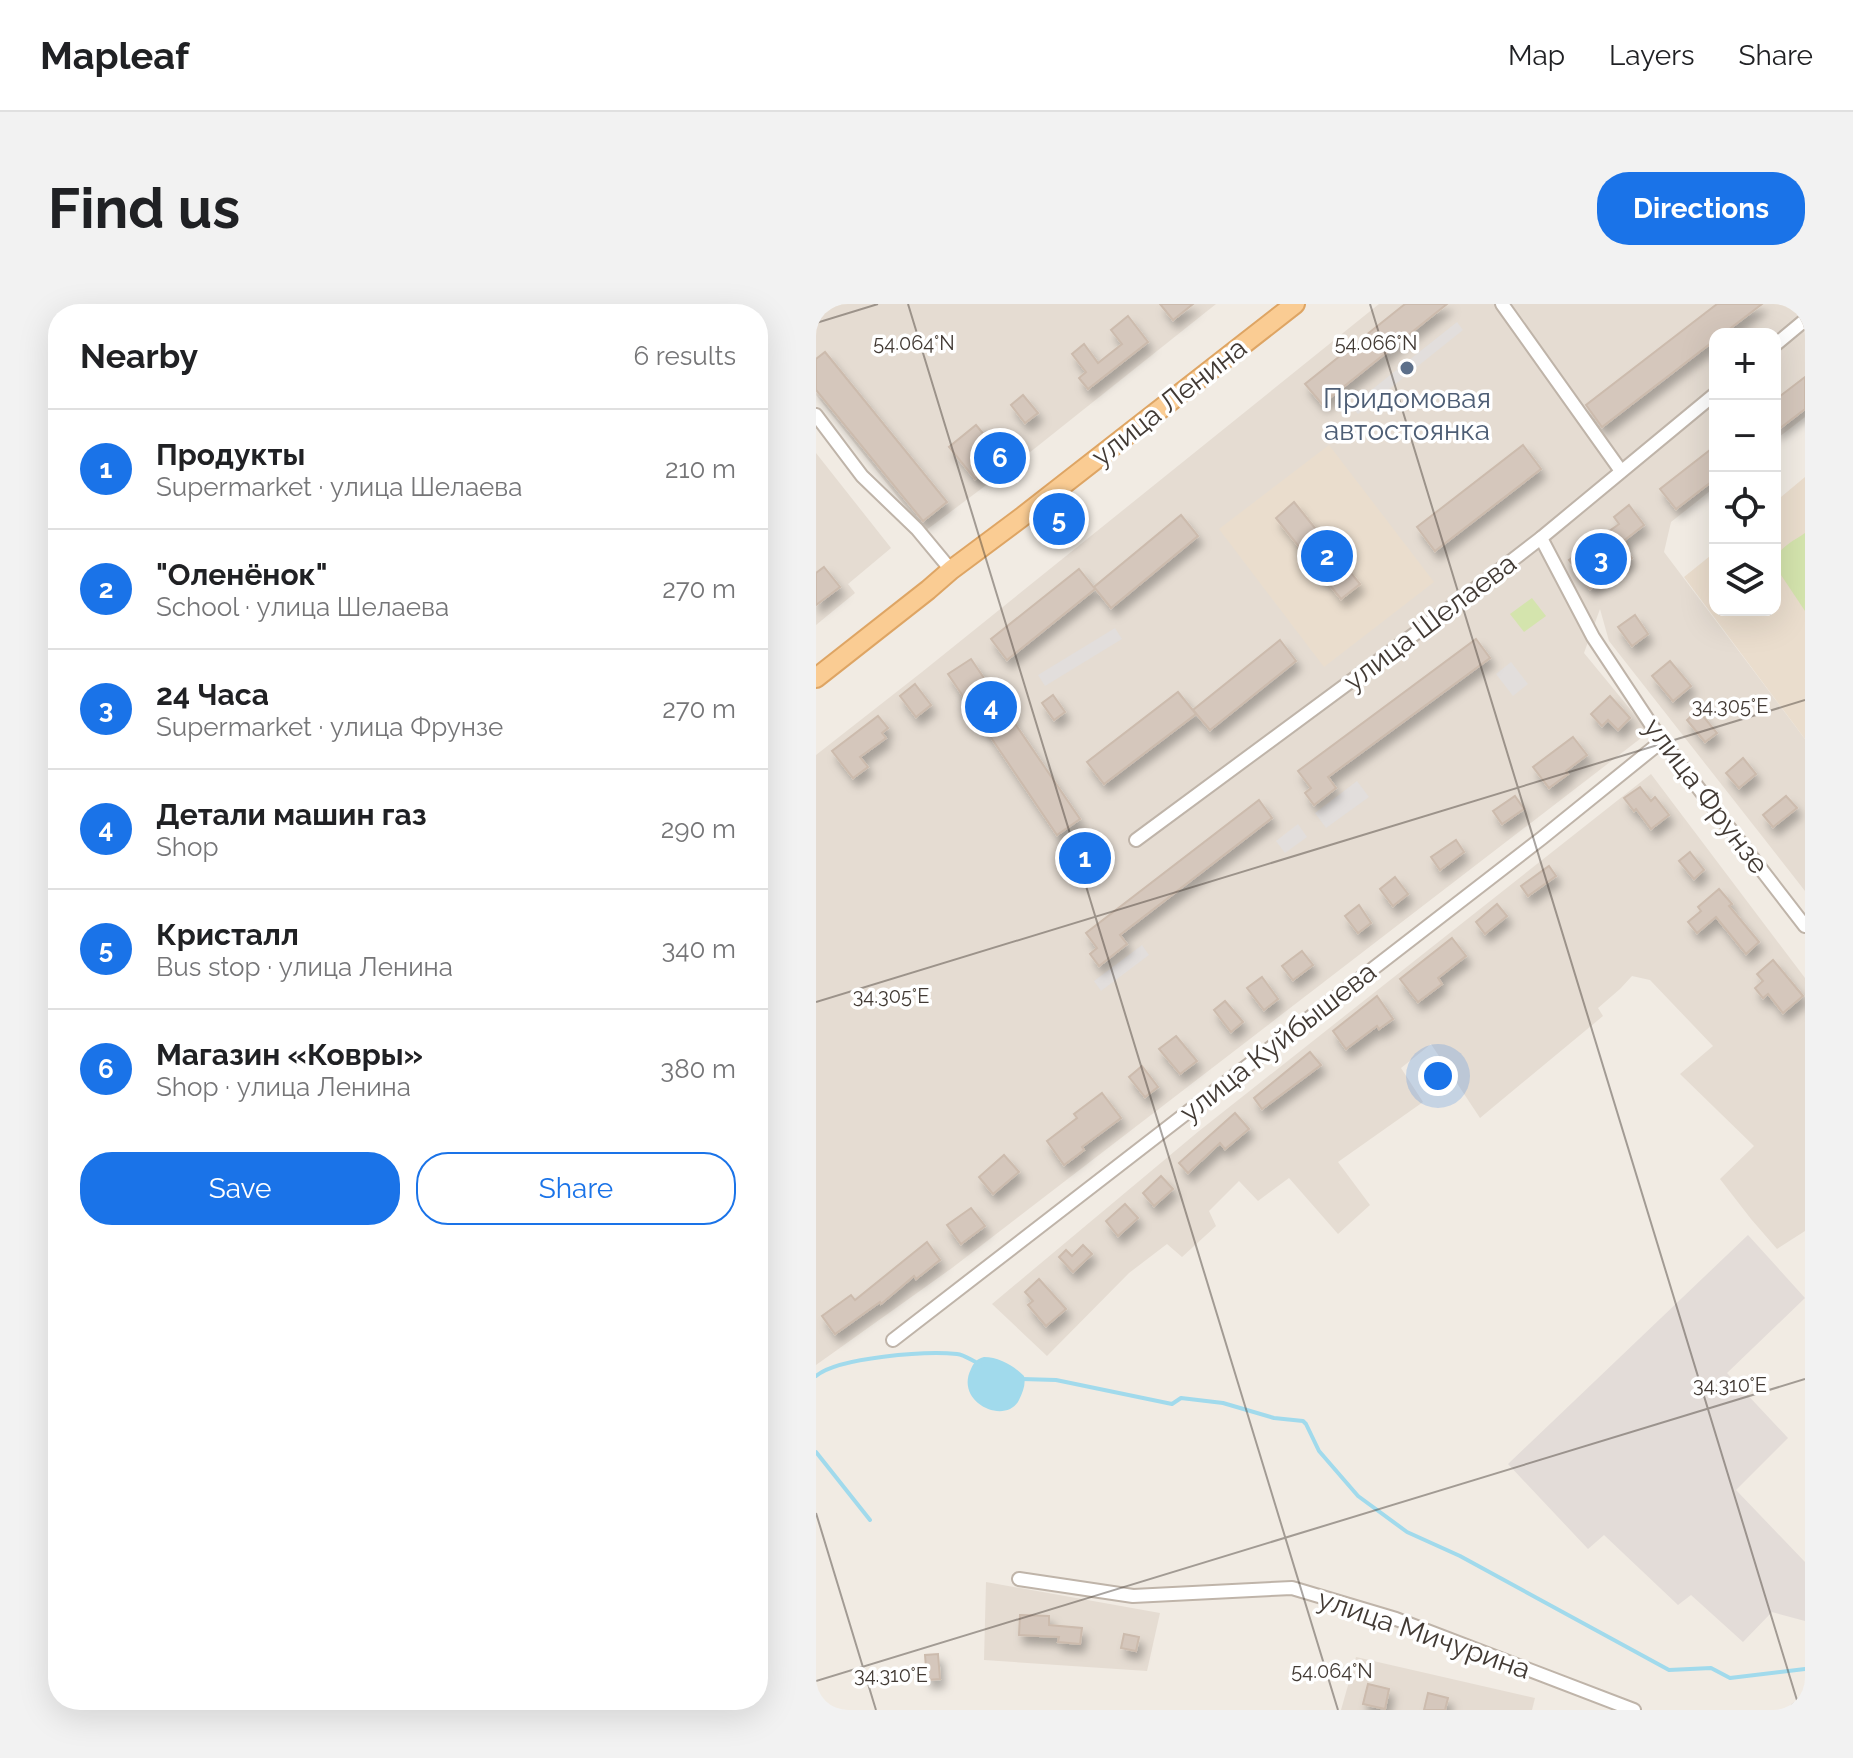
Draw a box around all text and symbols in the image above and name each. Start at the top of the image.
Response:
text: Mapleaf [40,33,189,78]
text: Map [1508,39,1565,72]
text: Layers [1609,39,1695,72]
text: Share [1739,39,1813,72]
button: Directions [1597,172,1805,245]
text: Find us [48,175,240,241]
map controls [1709,328,1781,616]
button: + [1709,328,1781,400]
text: 54.064°N [873,331,955,355]
street label: улица Ленина [1085,331,1253,473]
text: 54.066°N [1335,331,1417,355]
text: Nearby [80,336,198,376]
text: 6 results [633,341,736,371]
marker: Придомовая автостоянка [1398,359,1416,377]
place label: Придомовая автостоянка [1323,382,1491,447]
button: − [1709,400,1781,472]
pin: 6 [974,428,1026,488]
text: Продукты [156,437,305,472]
text: 1 [100,454,112,484]
text: 210 m [665,454,736,484]
text: Supermarket · улица Шелаева [156,472,522,502]
button: locate [1709,472,1781,544]
pin: 5 [1033,489,1085,549]
pin: 2 [1301,526,1353,586]
pin: 3 [1575,529,1627,589]
button: layers [1709,544,1781,616]
street label: улица Шелаева [1337,546,1523,698]
text: "Оленёнок" [156,557,328,592]
text: 2 [99,574,113,604]
text: 270 m [662,574,736,604]
text: School · улица Шелаева [156,592,449,622]
text: 24 Часа [156,677,269,712]
pin: 4 [965,677,1017,737]
text: 3 [99,694,113,724]
text: 270 m [662,694,736,724]
text: 34.305°E [1692,694,1768,718]
text: Supermarket · улица Фрунзе [156,712,503,742]
street label: улица Фрунзе [1637,712,1775,880]
text: Детали машин газ [156,797,427,832]
text: 4 [99,814,113,844]
text: 290 m [661,814,736,844]
pin: 1 [1059,828,1111,888]
text: Shop [156,832,218,862]
text: Кристалл [156,917,299,952]
text: 5 [99,934,113,964]
text: 340 m [661,934,736,964]
text: Bus stop · улица Ленина [156,952,453,982]
street label: улица Куйбышева [1173,955,1383,1129]
text: 34.305°E [853,984,929,1008]
text: Магазин «Ковры» [156,1037,423,1072]
text: 6 [98,1054,114,1084]
text: 380 m [660,1054,736,1084]
your location [1418,1056,1458,1096]
text: Shop · улица Ленина [156,1072,411,1102]
button: Save [80,1152,400,1225]
button: Share [416,1152,736,1225]
text: 34.310°E [1693,1373,1767,1397]
street label: улица Мичурина [1313,1582,1535,1686]
text: 54.064°N [1291,1659,1373,1683]
text: 34.310°E [854,1663,928,1687]

